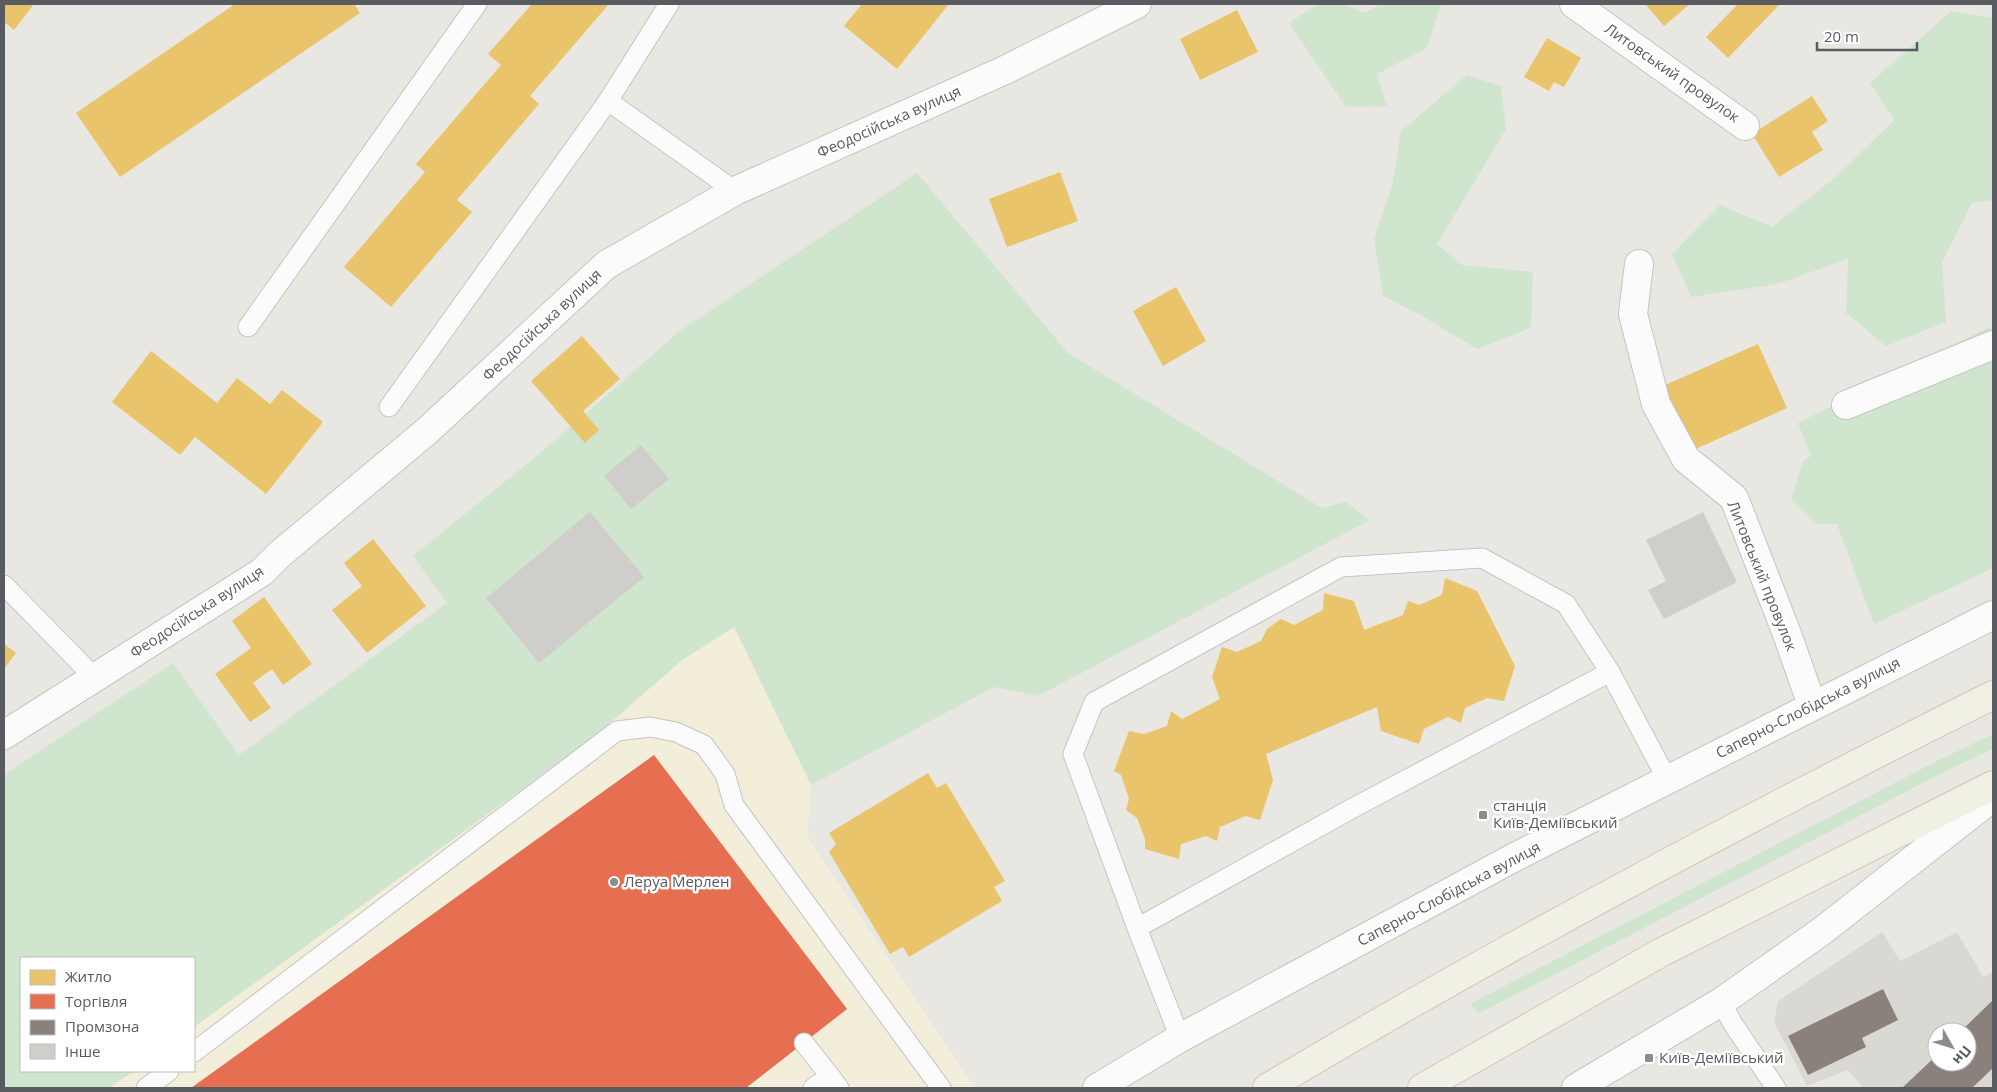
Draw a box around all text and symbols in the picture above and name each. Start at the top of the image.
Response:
street label: Литовський провулок [1601,18,1744,127]
scale bar [1817,20,1917,52]
text: 20 m [1824,26,1859,46]
street label: Феодосійська вулиця [813,80,964,162]
street label: Феодосійська вулиця [478,264,605,385]
street label: Литовський провулок [1724,497,1802,654]
street label: Феодосійська вулиця [126,560,267,662]
street label: Саперно-Слобідська вулиця [1712,652,1903,762]
place label: станція Київ-Деміївський [1493,795,1618,832]
marker: станція Київ-Деміївський [1477,809,1489,821]
street label: Саперно-Слобідська вулиця [1354,836,1543,950]
place label: Леруа Мерлен [624,871,729,891]
marker: Леруа Мерлен [608,876,620,888]
legend [20,957,195,1072]
text: Житло [65,966,112,986]
text: Торгівля [65,991,127,1011]
text: Промзона [65,1016,139,1036]
north arrow [1927,1022,1977,1072]
text: Інше [65,1041,100,1061]
text: Пн [1949,1042,1976,1069]
place label: Київ-Деміївський [1659,1047,1784,1067]
marker: Київ-Деміївський [1643,1052,1655,1064]

